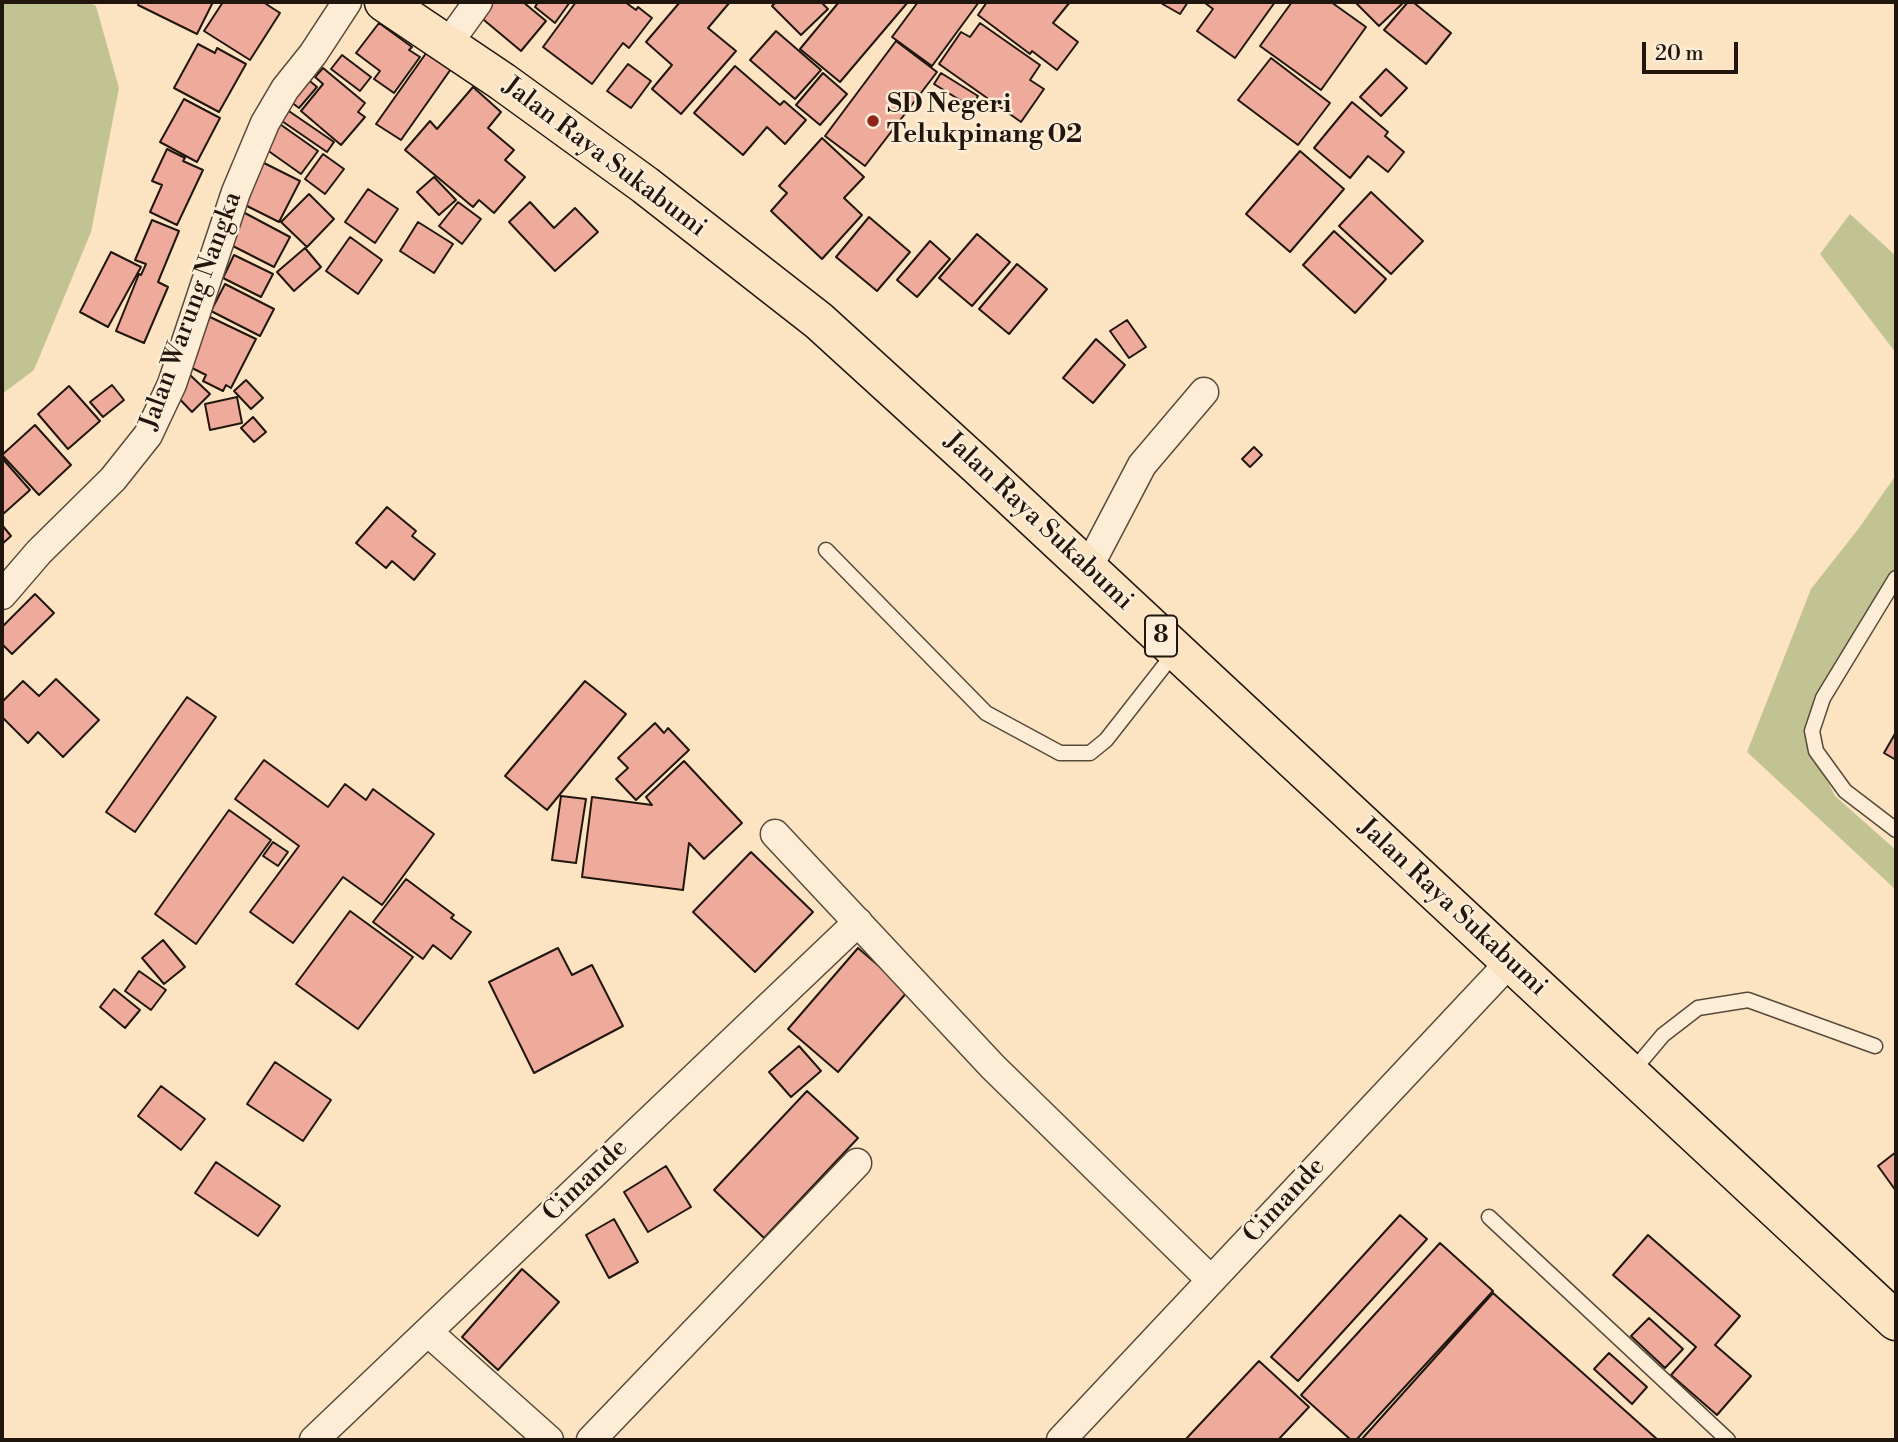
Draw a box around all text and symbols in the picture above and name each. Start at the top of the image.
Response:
scale bar [1646,28,1742,72]
text: 20 m [1655,41,1704,67]
street label: Jalan Raya Sukabumi [496,71,712,245]
place label: SD Negeri Telukpinang 02 [887,90,1082,152]
marker: SD Negeri Telukpinang 02 [865,113,881,129]
street label: Jalan Warung Nangka [134,188,250,434]
street label: Jalan Raya Sukabumi [937,426,1139,618]
road number: 8 [1145,616,1177,656]
street label: Jalan Raya Sukabumi [1351,812,1553,1004]
street label: Cimande [537,1133,635,1229]
street label: Cimande [1238,1152,1332,1250]

